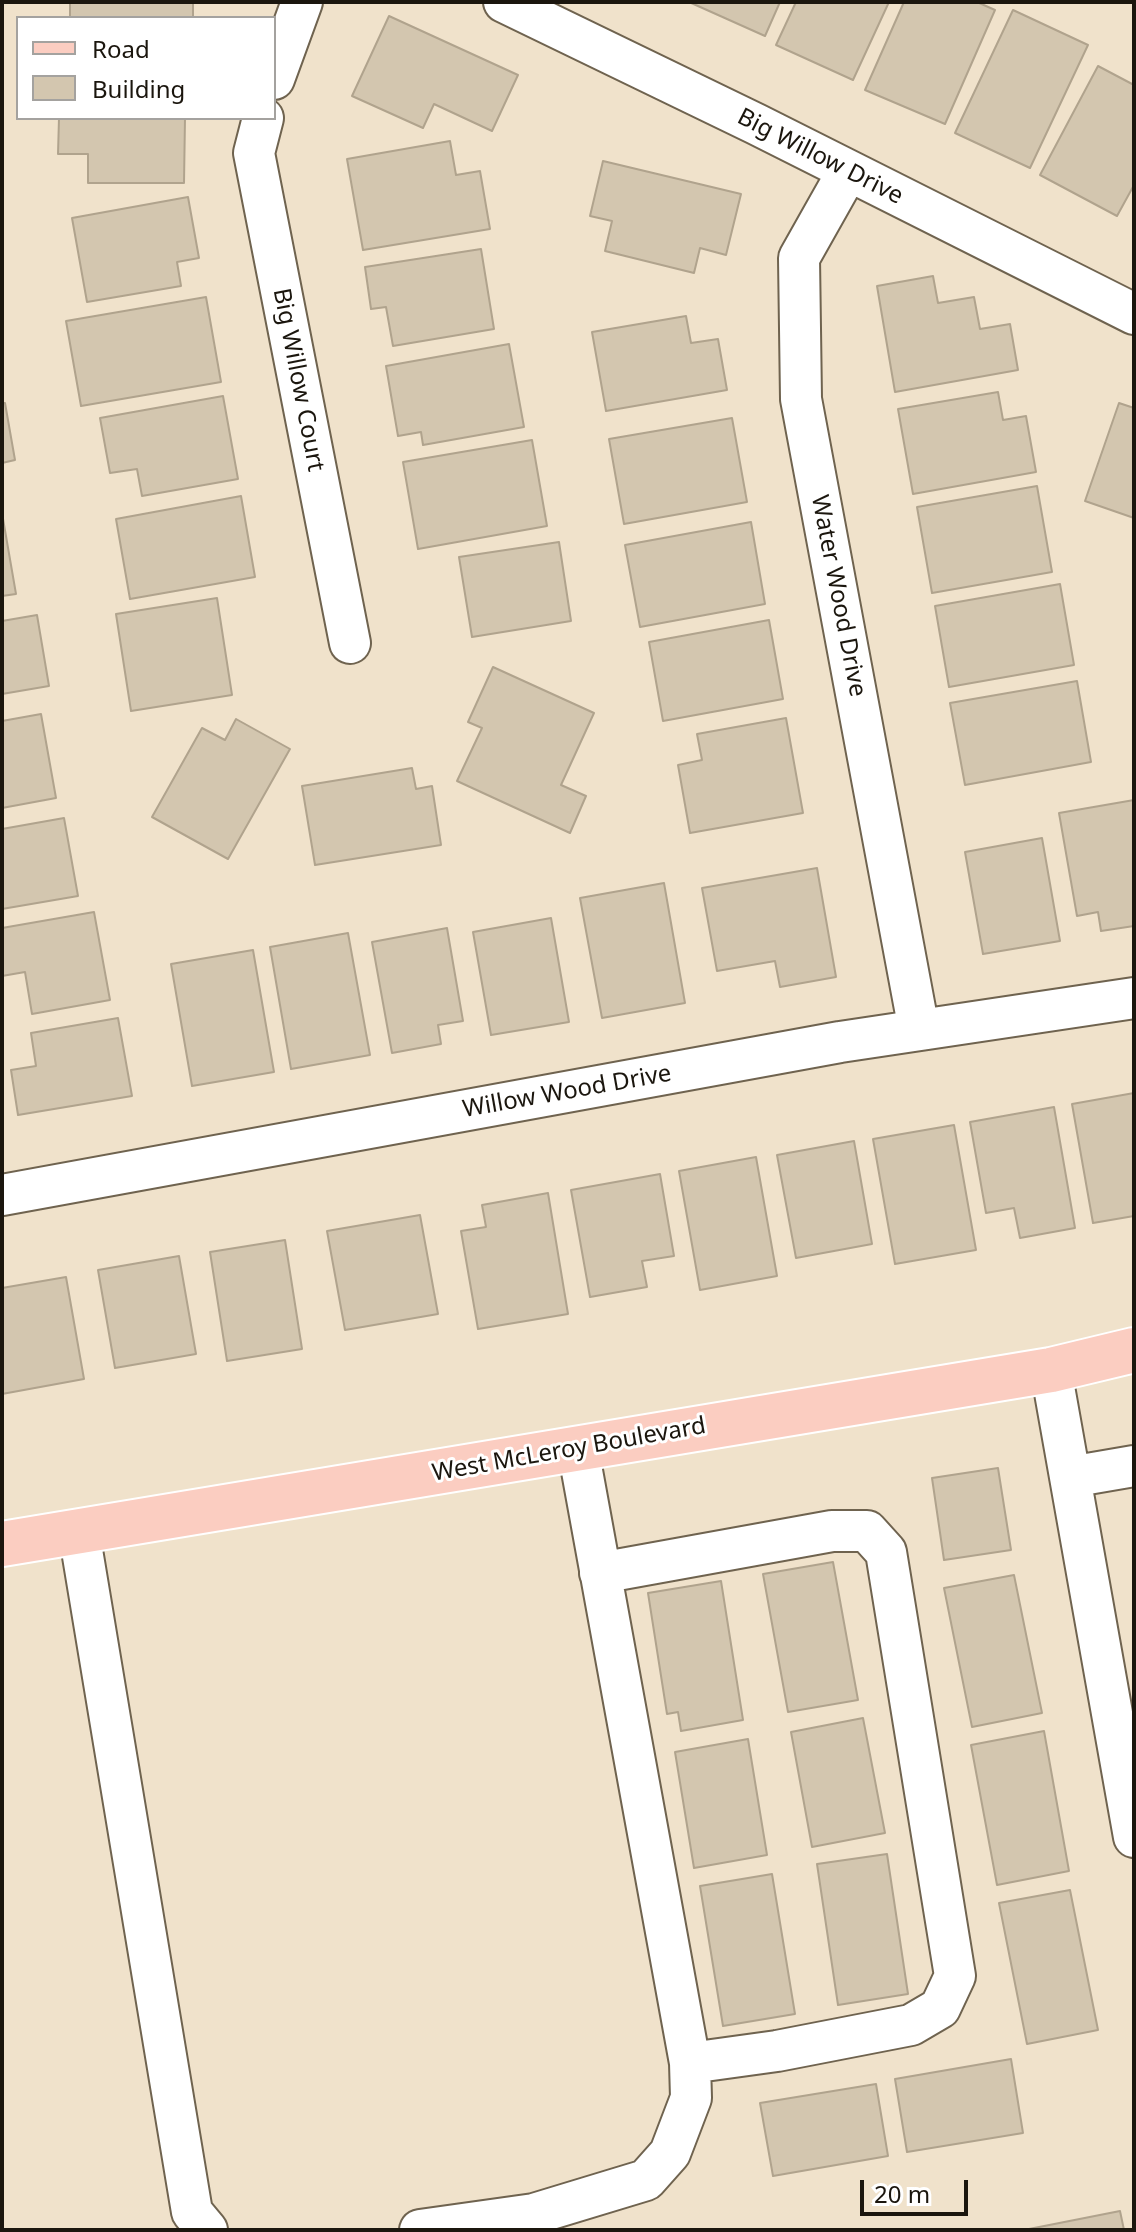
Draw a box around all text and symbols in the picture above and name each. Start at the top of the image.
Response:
legend [16,16,276,120]
text: Road [92,32,150,65]
text: Building [92,72,185,105]
street label: Big Willow Drive [732,103,908,211]
street label: Big Willow Court [266,286,330,474]
street label: Water Wood Drive [804,493,872,699]
street label: Willow Wood Drive [460,1059,674,1125]
street label: West McLeroy Boulevard [430,1412,708,1488]
scale bar [864,2164,972,2214]
text: 20 m [874,2177,930,2210]

